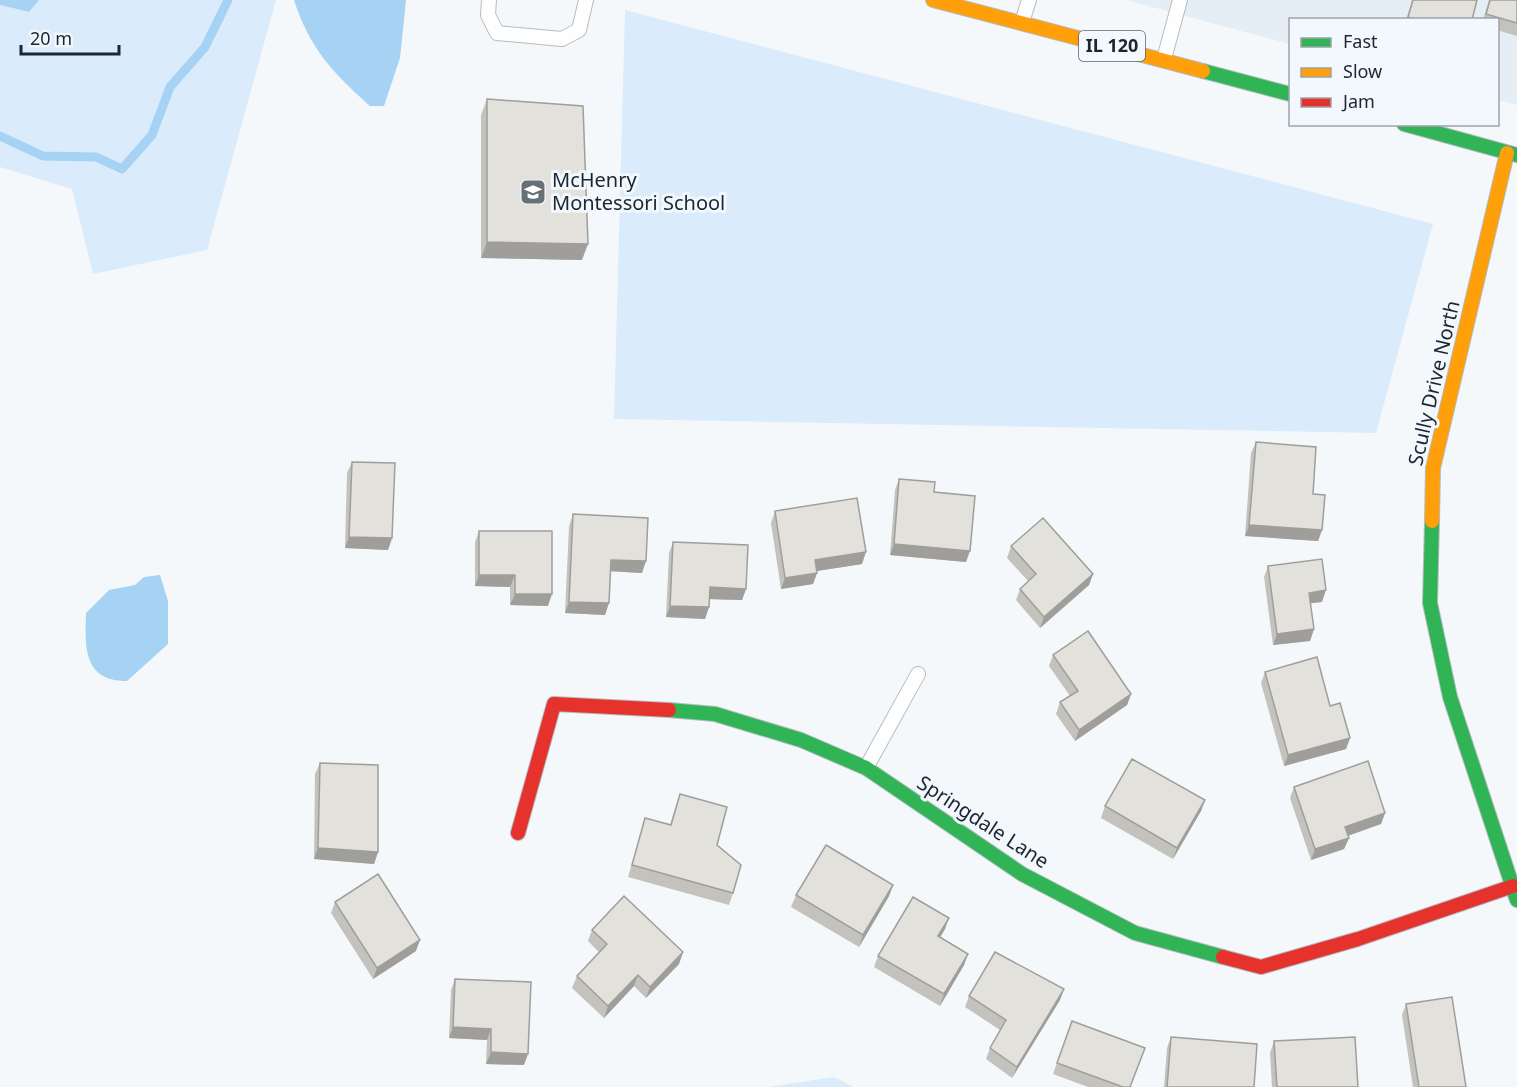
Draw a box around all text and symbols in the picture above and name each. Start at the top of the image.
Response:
scale bar [21,18,118,56]
legend [1289,18,1499,126]
text: 20 m [30,26,72,50]
text: Fast [1343,29,1378,53]
road number: IL 120 [1079,31,1145,61]
text: Slow [1343,59,1382,83]
text: Jam [1341,89,1375,113]
place label: McHenry Montessori School [552,166,725,216]
school or university icon: McHenry Montessori School [518,177,548,207]
street label: Scully Drive North [1401,298,1466,468]
street label: Springdale Lane [912,769,1054,874]

